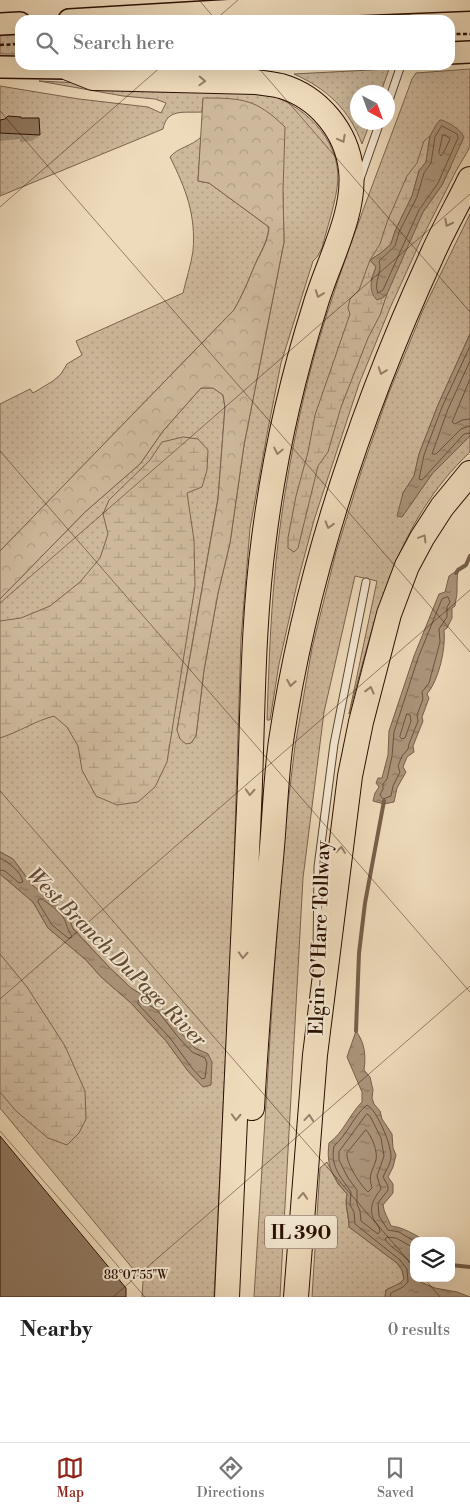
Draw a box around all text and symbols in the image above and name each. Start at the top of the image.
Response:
search box [15,15,455,70]
icon: search [33,29,61,57]
text: Search here [73,31,174,55]
one-way arrow [198,75,206,86]
north arrow [350,85,395,130]
one-way arrow [336,133,346,142]
one-way arrow [444,217,454,226]
one-way arrow [315,289,325,298]
one-way arrow [378,366,388,375]
one-way arrow [273,447,283,456]
one-way arrow [325,520,335,528]
one-way arrow [416,534,426,543]
one-way arrow [287,678,297,687]
one-way arrow [364,687,374,695]
one-way arrow [245,789,255,797]
street label: Elgin-O'Hare Tollway [305,840,336,1036]
one-way arrow [335,846,345,854]
water label: West Branch DuPage River [21,863,212,1054]
one-way arrow [237,951,248,959]
one-way arrow [230,1113,241,1121]
one-way arrow [304,1114,315,1122]
one-way arrow [298,1192,309,1200]
road number: IL 390 [265,1216,337,1248]
map controls [410,1237,455,1282]
button: layers [410,1237,455,1282]
text: 88°07'55"W [104,1268,169,1283]
text: Nearby [20,1317,93,1343]
text: 0 results [388,1320,450,1340]
tab: Map [56,1454,84,1502]
tab: Directions [197,1454,264,1502]
tab: Saved [377,1454,414,1502]

